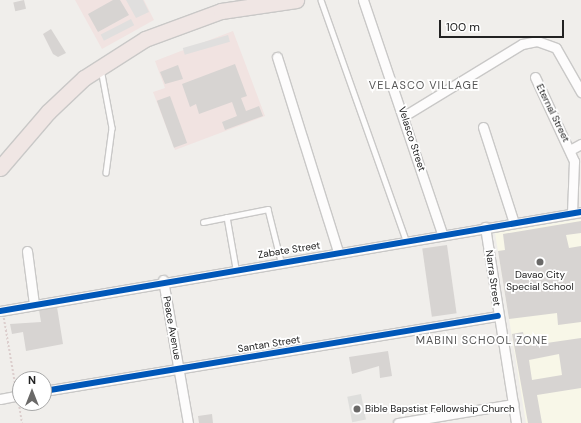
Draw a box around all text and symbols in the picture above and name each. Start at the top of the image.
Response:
scale bar [441,12,566,38]
text: 100 m [446,19,480,35]
district label: VELASCO VILLAGE [369,78,479,92]
street label: Eternal Street [534,82,572,144]
street label: Velasco Street [396,105,428,173]
street label: Zabate Street [257,239,321,261]
street label: Narra Street [483,249,503,307]
marker: Davao City Special School [535,257,545,267]
place label: Davao City Special School [506,268,574,292]
street label: Peace Avenue [160,295,184,361]
street label: Santan Street [237,333,301,355]
district label: MABINI SCHOOL ZONE [416,333,548,347]
north arrow [12,371,52,411]
text: N [28,373,36,387]
place label: Bible Bapstist Fellowship Church [365,403,515,415]
marker: Bible Bapstist Fellowship Church [352,404,362,414]

